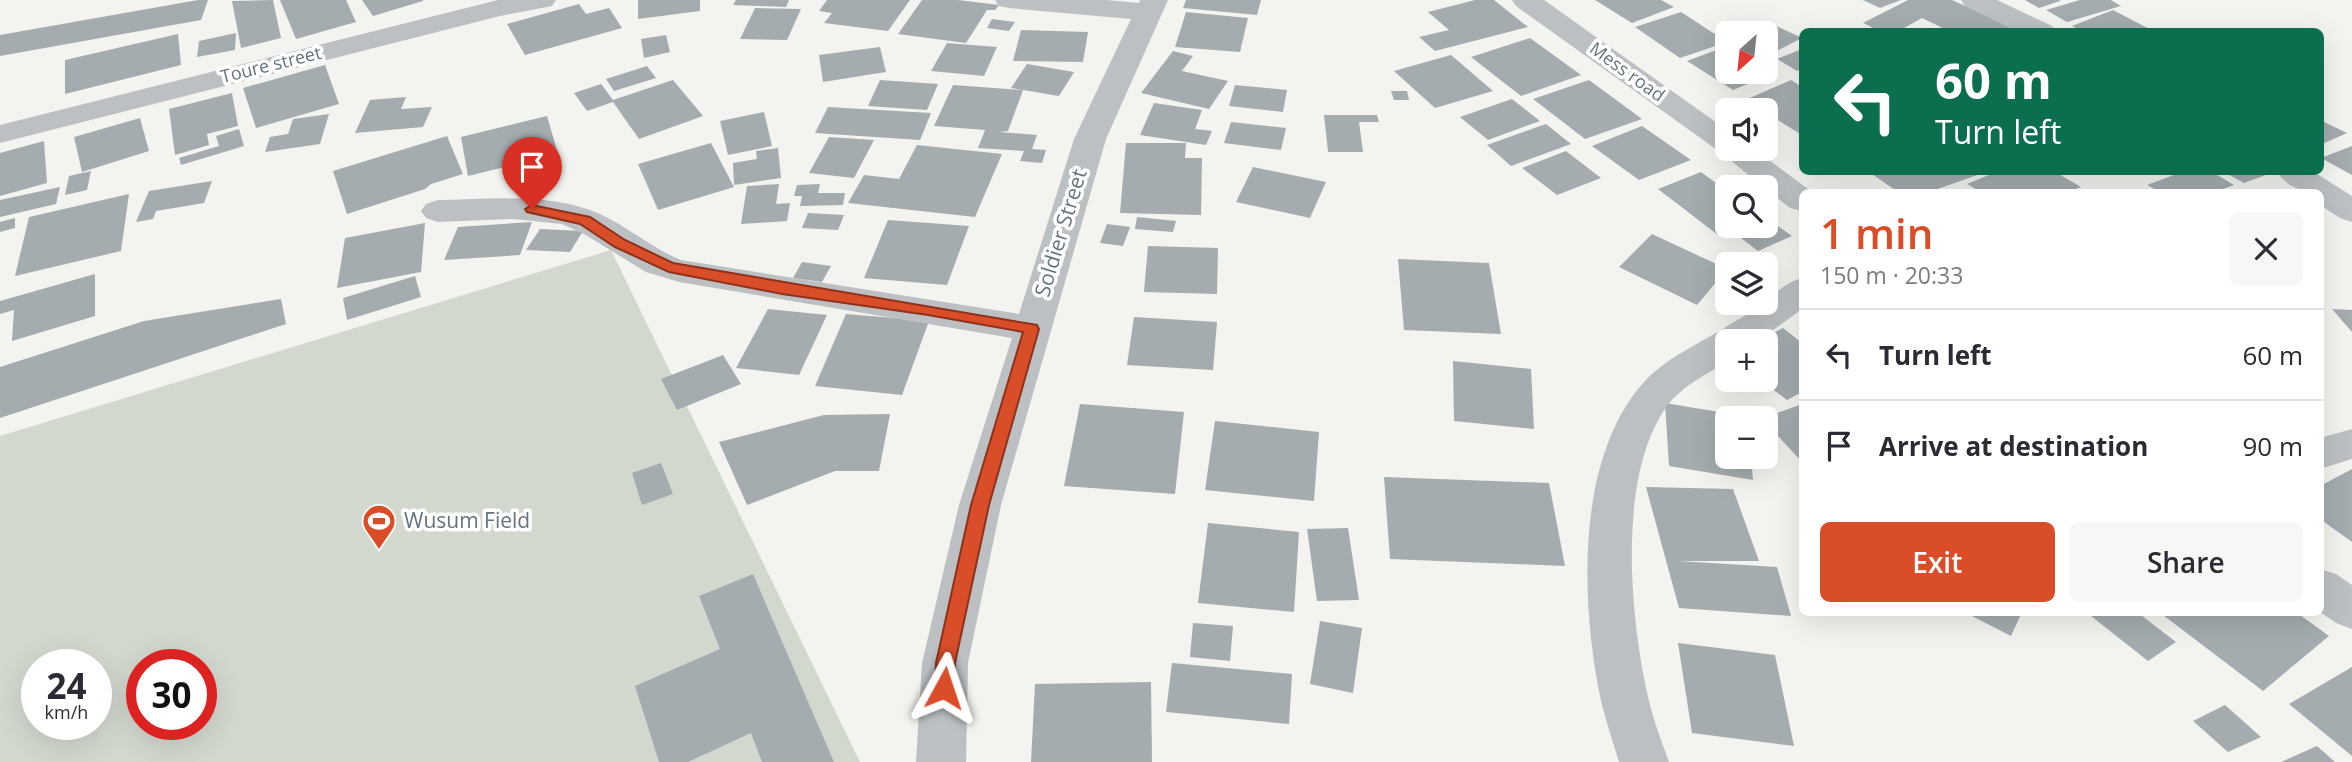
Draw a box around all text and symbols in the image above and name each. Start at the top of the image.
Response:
north arrow [1715,21,1778,84]
map controls [1715,21,1778,469]
street label: Mess road [1585,36,1670,107]
street label: Toure street [218,40,324,88]
text: 60 m [1935,47,2052,113]
icon: left [1820,56,1911,147]
button: sound [1715,98,1778,161]
text: Turn left [1935,110,2061,153]
pin [502,137,562,209]
icon: arrive [513,148,551,186]
street label: Soldier Street [1027,165,1093,300]
button: search [1715,175,1778,238]
text: 1 min [1820,204,1933,261]
button: close [2229,212,2303,286]
button: layers [1715,252,1778,315]
text: 150 m · 20:33 [1820,259,1963,291]
button: + [1715,329,1778,392]
icon: left [1820,336,1858,374]
text: Turn left [1879,337,1991,373]
text: 60 m [2242,337,2303,373]
button: − [1715,406,1778,469]
icon: arrive [1820,427,1858,465]
text: Arrive at destination [1879,428,2148,464]
text: 90 m [2242,428,2303,464]
sports icon: Wusum Field [360,502,398,551]
place label: Wusum Field [404,506,530,534]
button: Exit [1820,522,2055,602]
button: Share [2069,522,2303,602]
speed limit sign: 30 [126,649,217,740]
position arrow [907,651,981,725]
text: 24 [46,662,87,709]
text: km/h [45,700,88,724]

